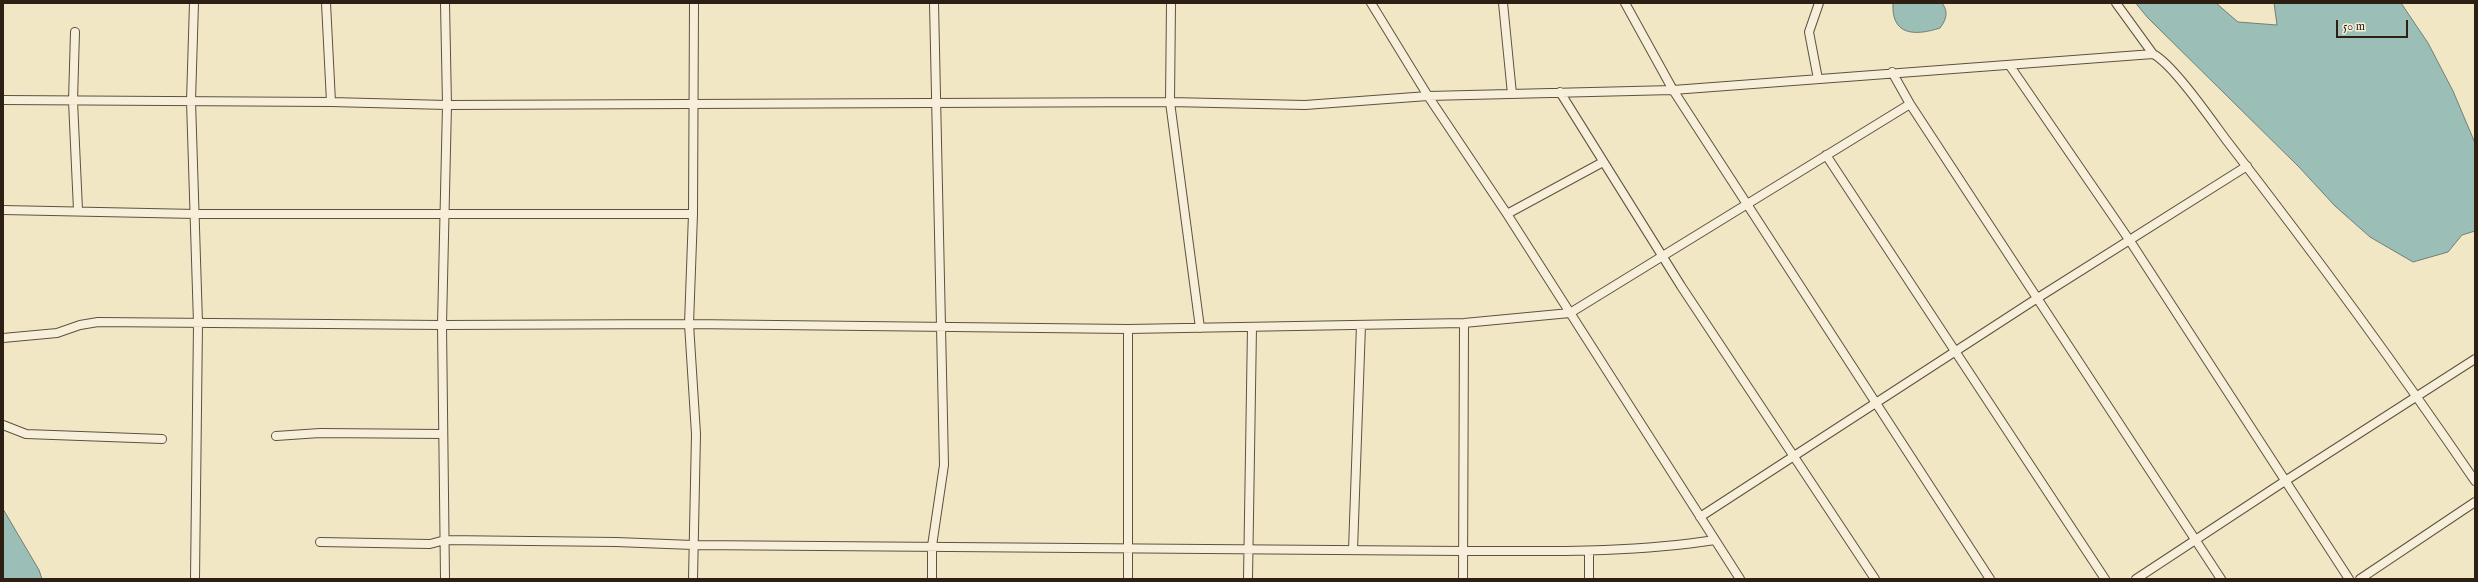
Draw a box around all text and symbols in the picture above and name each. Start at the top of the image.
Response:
scale bar [2338,12,2410,38]
text: 50 m [2343,19,2365,34]

